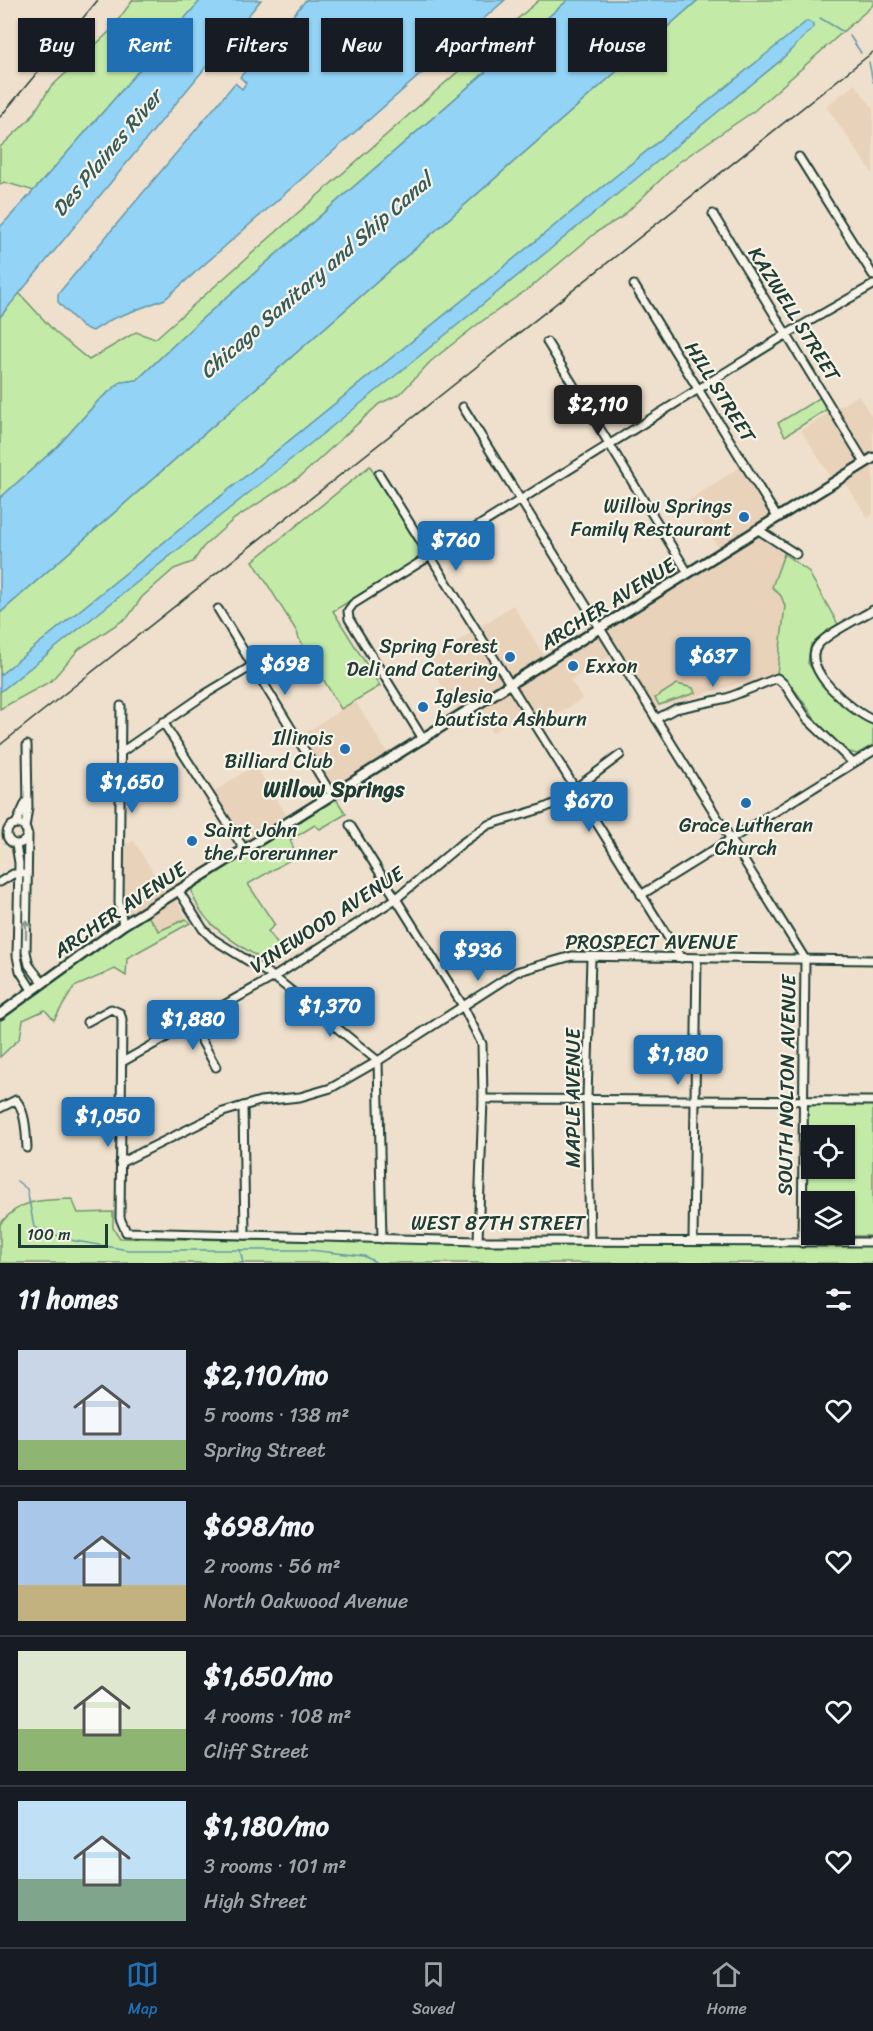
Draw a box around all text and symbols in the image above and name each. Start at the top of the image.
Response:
chip: Buy [18,18,95,72]
chip: Rent [107,18,193,72]
chip: Filters [205,18,309,72]
chip: New [321,18,403,72]
chip: Apartment [415,18,556,72]
chip: House [568,18,667,72]
water label: Des Plaines River [42,78,174,226]
water label: Chicago Sanitary and Ship Canal [191,160,445,389]
street label: KAZWELL STREET [738,240,850,389]
street label: HILL STREET [675,334,766,451]
pin: $2,110 [549,385,647,436]
text: $2,110 [568,387,628,422]
place label: Willow Springs Family Restaurant [571,489,733,547]
marker: Willow Springs Family Restaurant [737,510,751,524]
pin: $760 [420,521,492,572]
text: $760 [432,523,480,558]
street label: ARCHER AVENUE [532,547,684,660]
place label: Spring Forest Deli and Catering [347,629,498,687]
pin: $637 [677,637,749,688]
text: $637 [689,639,737,674]
pin: $698 [249,645,321,696]
text: $698 [260,647,310,682]
place label: Exxon [585,649,638,684]
marker: Spring Forest Deli and Catering [503,650,517,664]
marker: Exxon [566,659,580,673]
place label: Iglesia bautista Ashburn [434,679,587,737]
marker: Iglesia bautista Ashburn [416,700,430,714]
place label: Illinois Billiard Club [224,721,334,779]
marker: Illinois Billiard Club [338,742,352,756]
pin: $1,650 [83,763,181,814]
text: $1,650 [100,765,164,800]
district label: Willow Springs [263,770,406,809]
pin: $670 [553,782,625,833]
text: $670 [565,784,613,819]
marker: Grace Lutheran Church [739,796,753,810]
place label: Grace Lutheran Church [679,808,813,866]
place label: Saint John the Forerunner [204,813,338,871]
marker: Saint John the Forerunner [185,834,199,848]
street label: ARCHER AVENUE [45,851,195,968]
street label: VINEWOOD AVENUE [243,856,413,983]
one-way arrow [20,919,32,939]
street label: PROSPECT AVENUE [565,925,739,960]
pin: $936 [442,931,514,982]
text: $936 [454,933,502,968]
street label: SOUTH NOLTON AVENUE [768,972,806,1196]
pin: $1,370 [281,987,379,1038]
text: $1,370 [299,989,361,1024]
pin: $1,880 [144,1000,242,1051]
text: $1,880 [161,1002,225,1037]
street label: MAPLE AVENUE [556,1026,591,1168]
pin: $1,180 [629,1035,727,1086]
text: $1,180 [648,1037,708,1072]
pin: $1,050 [59,1097,157,1148]
text: $1,050 [76,1099,140,1134]
map controls [801,1125,855,1245]
button: locate [801,1125,855,1179]
button: layers [801,1191,855,1245]
street label: WEST 87TH STREET [411,1206,586,1241]
text: 100 m [27,1220,71,1249]
scale bar [18,1221,108,1248]
text: 11 homes [18,1276,118,1322]
icon: filters [822,1283,855,1316]
text: $2,110/mo [204,1352,328,1398]
icon: home [66,1374,138,1446]
icon: heart [822,1394,855,1427]
text: 5 rooms · 138 m² [204,1398,349,1433]
text: Spring Street [204,1433,326,1468]
text: $698/mo [204,1503,314,1549]
icon: home [66,1525,138,1597]
icon: heart [822,1545,855,1578]
text: 2 rooms · 56 m² [204,1549,341,1584]
text: North Oakwood Avenue [204,1584,408,1619]
text: $1,650/mo [204,1653,333,1699]
icon: home [66,1675,138,1747]
icon: heart [822,1695,855,1728]
text: 4 rooms · 108 m² [204,1699,351,1734]
text: Cliff Street [204,1734,309,1769]
text: $1,180/mo [204,1803,329,1849]
icon: home [66,1825,138,1897]
icon: heart [822,1845,855,1878]
text: 3 rooms · 101 m² [204,1849,346,1884]
text: High Street [204,1884,308,1919]
tab: Map [126,1958,159,2023]
tab: Saved [412,1958,454,2023]
tab: Home [707,1958,747,2023]

